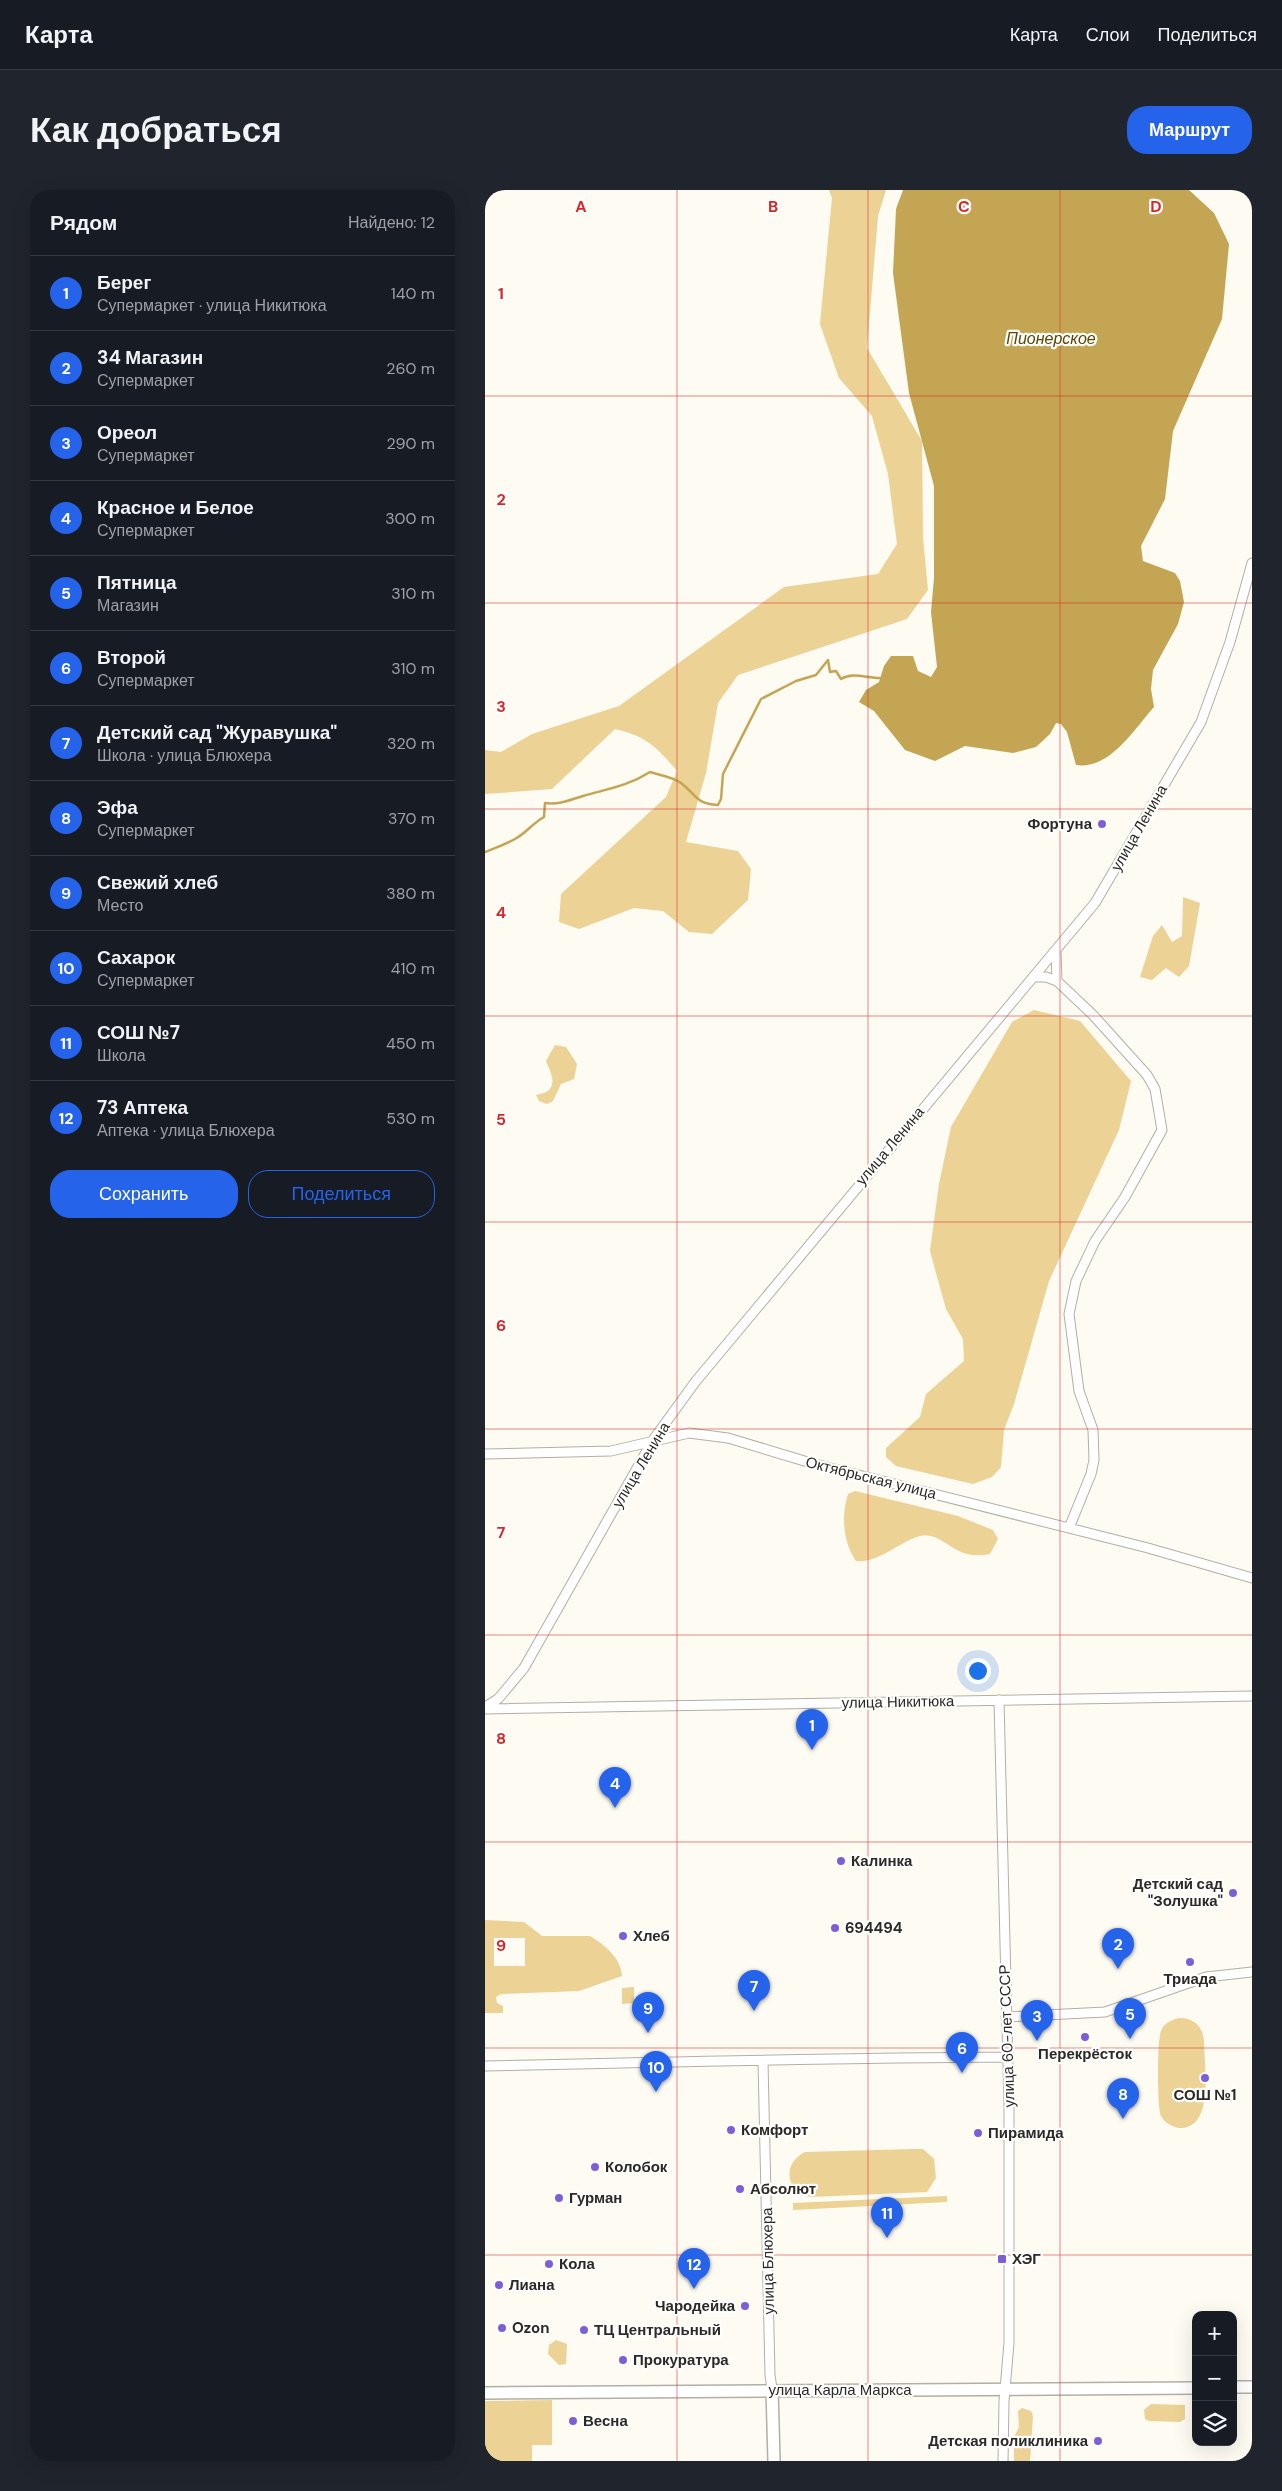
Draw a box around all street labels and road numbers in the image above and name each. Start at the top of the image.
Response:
street label: улица Ленина [1106,781,1172,875]
street label: улица Ленина [851,1102,929,1189]
street label: улица Ленина [608,1418,675,1512]
street label: Октябрьская улица [803,1452,939,1504]
street label: улица Никитюка [841,1691,955,1713]
street label: улица 60-лет СССР [995,1964,1019,2108]
street label: улица Блюхера [757,2207,779,2315]
street label: улица Карла Маркса [768,2380,912,2400]

